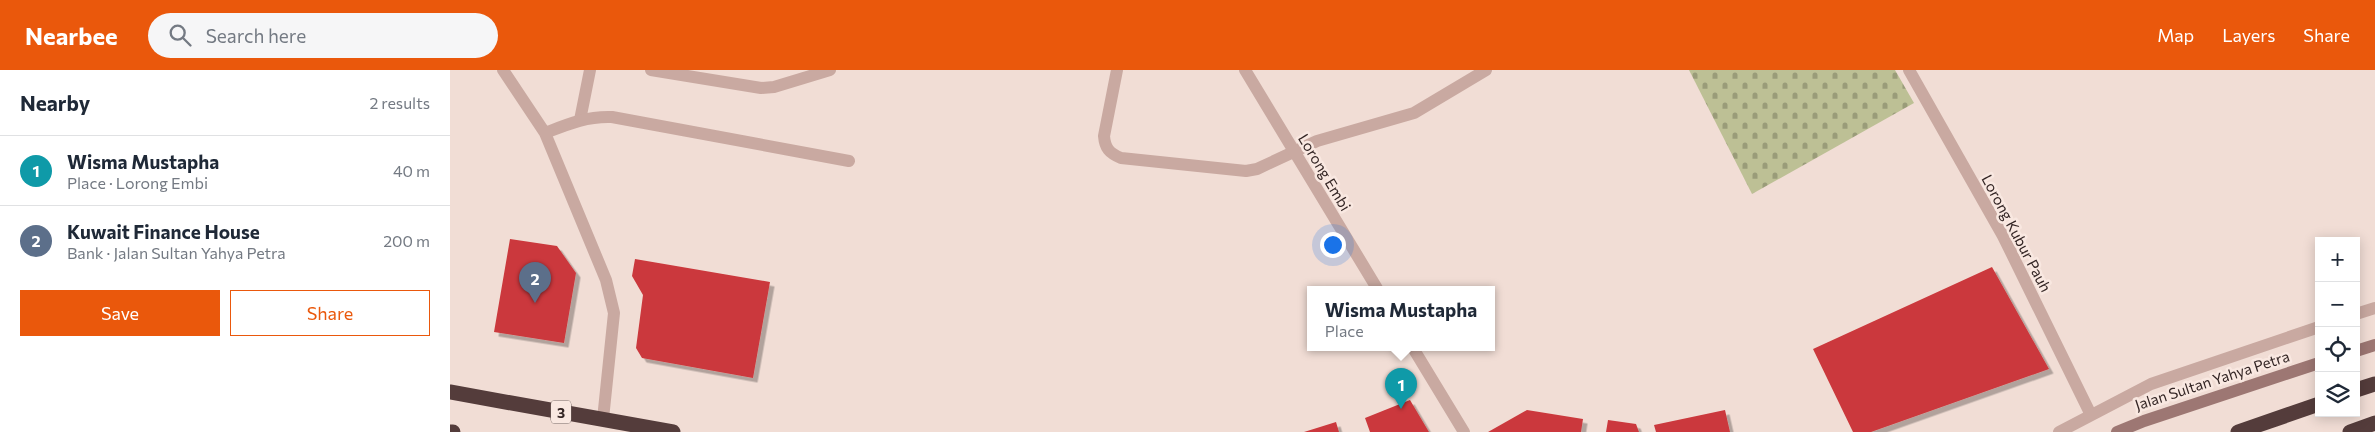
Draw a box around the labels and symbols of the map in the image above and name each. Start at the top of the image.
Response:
street label: Lorong Embi [1295,130,1355,214]
street label: Lorong Kubur Pauh [1978,171,2056,295]
your location [1320,232,1346,258]
pin: 2 [519,262,551,303]
street label: Jalan Sultan Yahya Petra [2132,346,2292,414]
pin: 1 [1385,368,1417,409]
road number: 3 [551,401,571,424]

